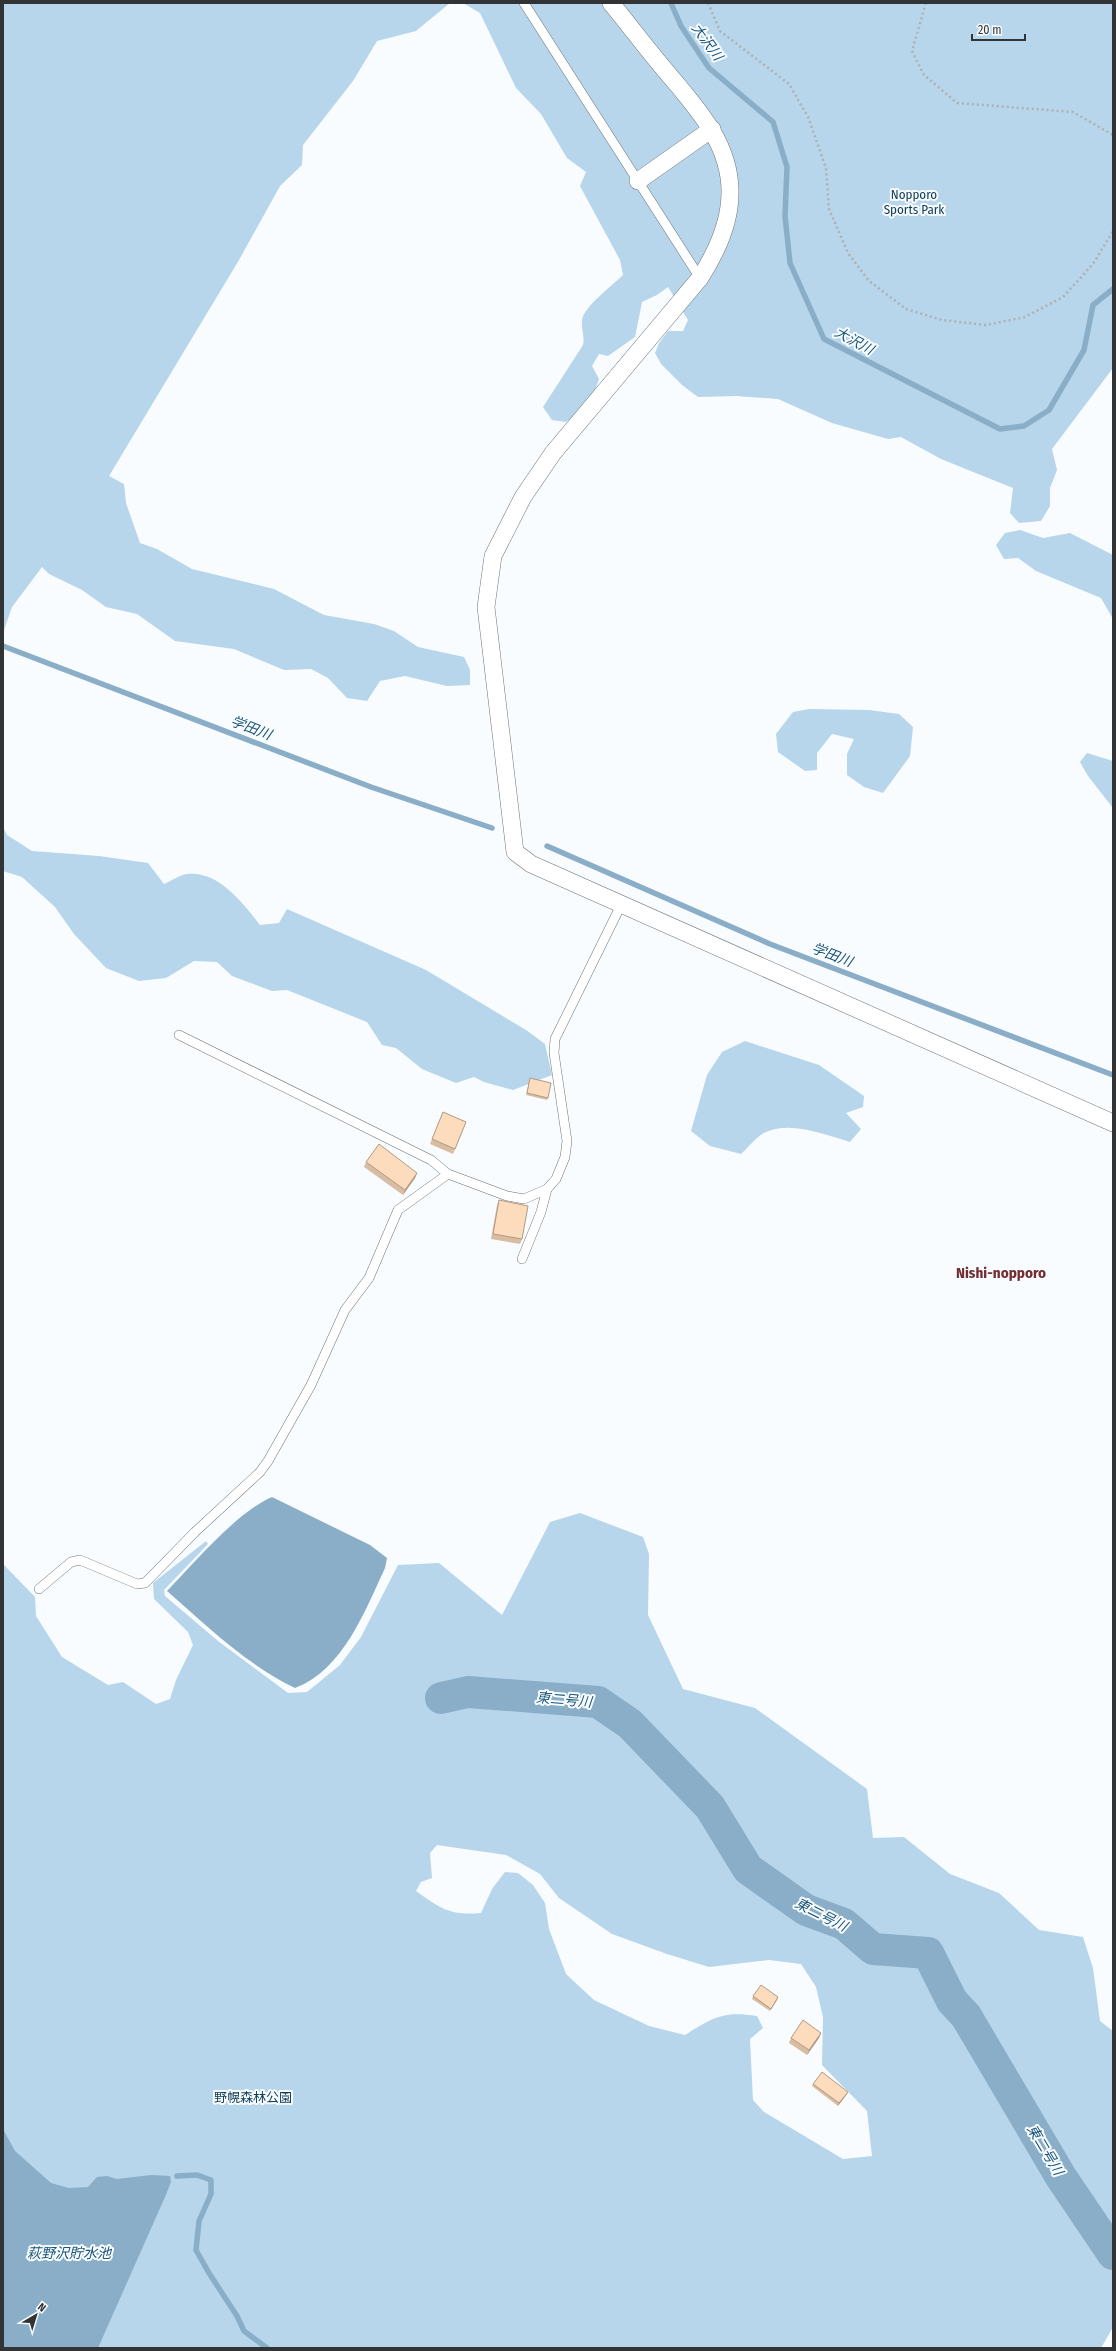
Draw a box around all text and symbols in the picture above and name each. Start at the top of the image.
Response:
scale bar [972,16,1025,42]
water label: 大沢川 [688,20,727,66]
text: 20 m [978,23,1002,37]
park label: Nopporo Sports Park [884,187,945,217]
water label: 大沢川 [831,324,878,359]
water label: 学田川 [228,713,276,744]
water label: 学田川 [809,940,857,971]
district label: Nishi-nopporo [956,1264,1046,1282]
water label: 東二号川 [535,1689,595,1711]
water label: 東二号川 [792,1895,852,1936]
park label: 野幌森林公園 [214,2090,292,2105]
water label: 東二号川 [1023,2122,1068,2180]
water label: 萩野沢貯水池 [27,2245,113,2262]
north arrow [16,2295,56,2335]
text: N [35,2300,48,2315]

